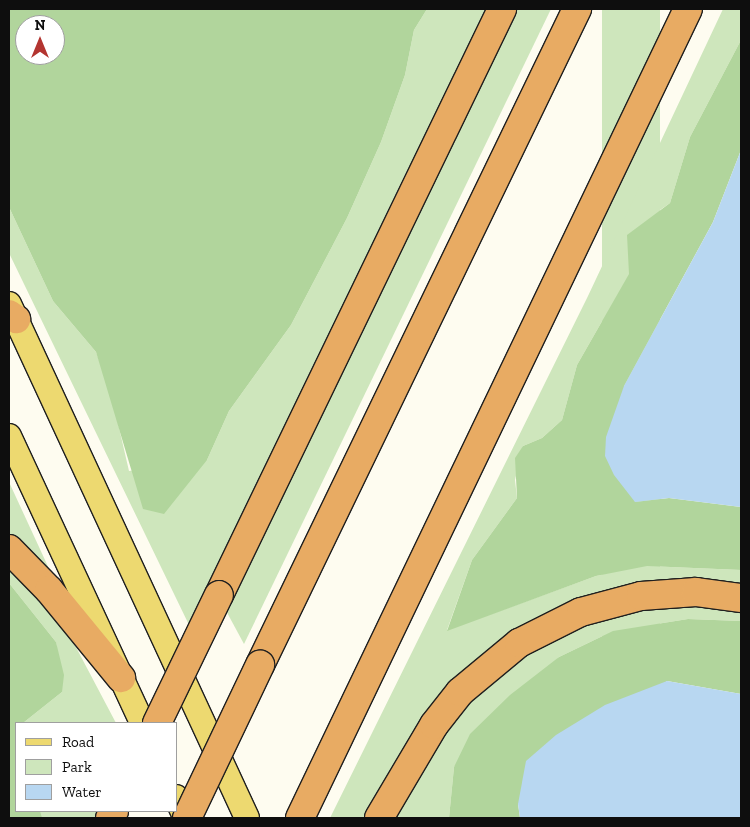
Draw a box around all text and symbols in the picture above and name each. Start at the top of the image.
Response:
north arrow [15,15,65,65]
text: N [35,17,45,34]
legend [15,722,178,812]
text: Road [62,733,94,751]
text: Park [62,758,92,776]
text: Water [62,783,102,801]

